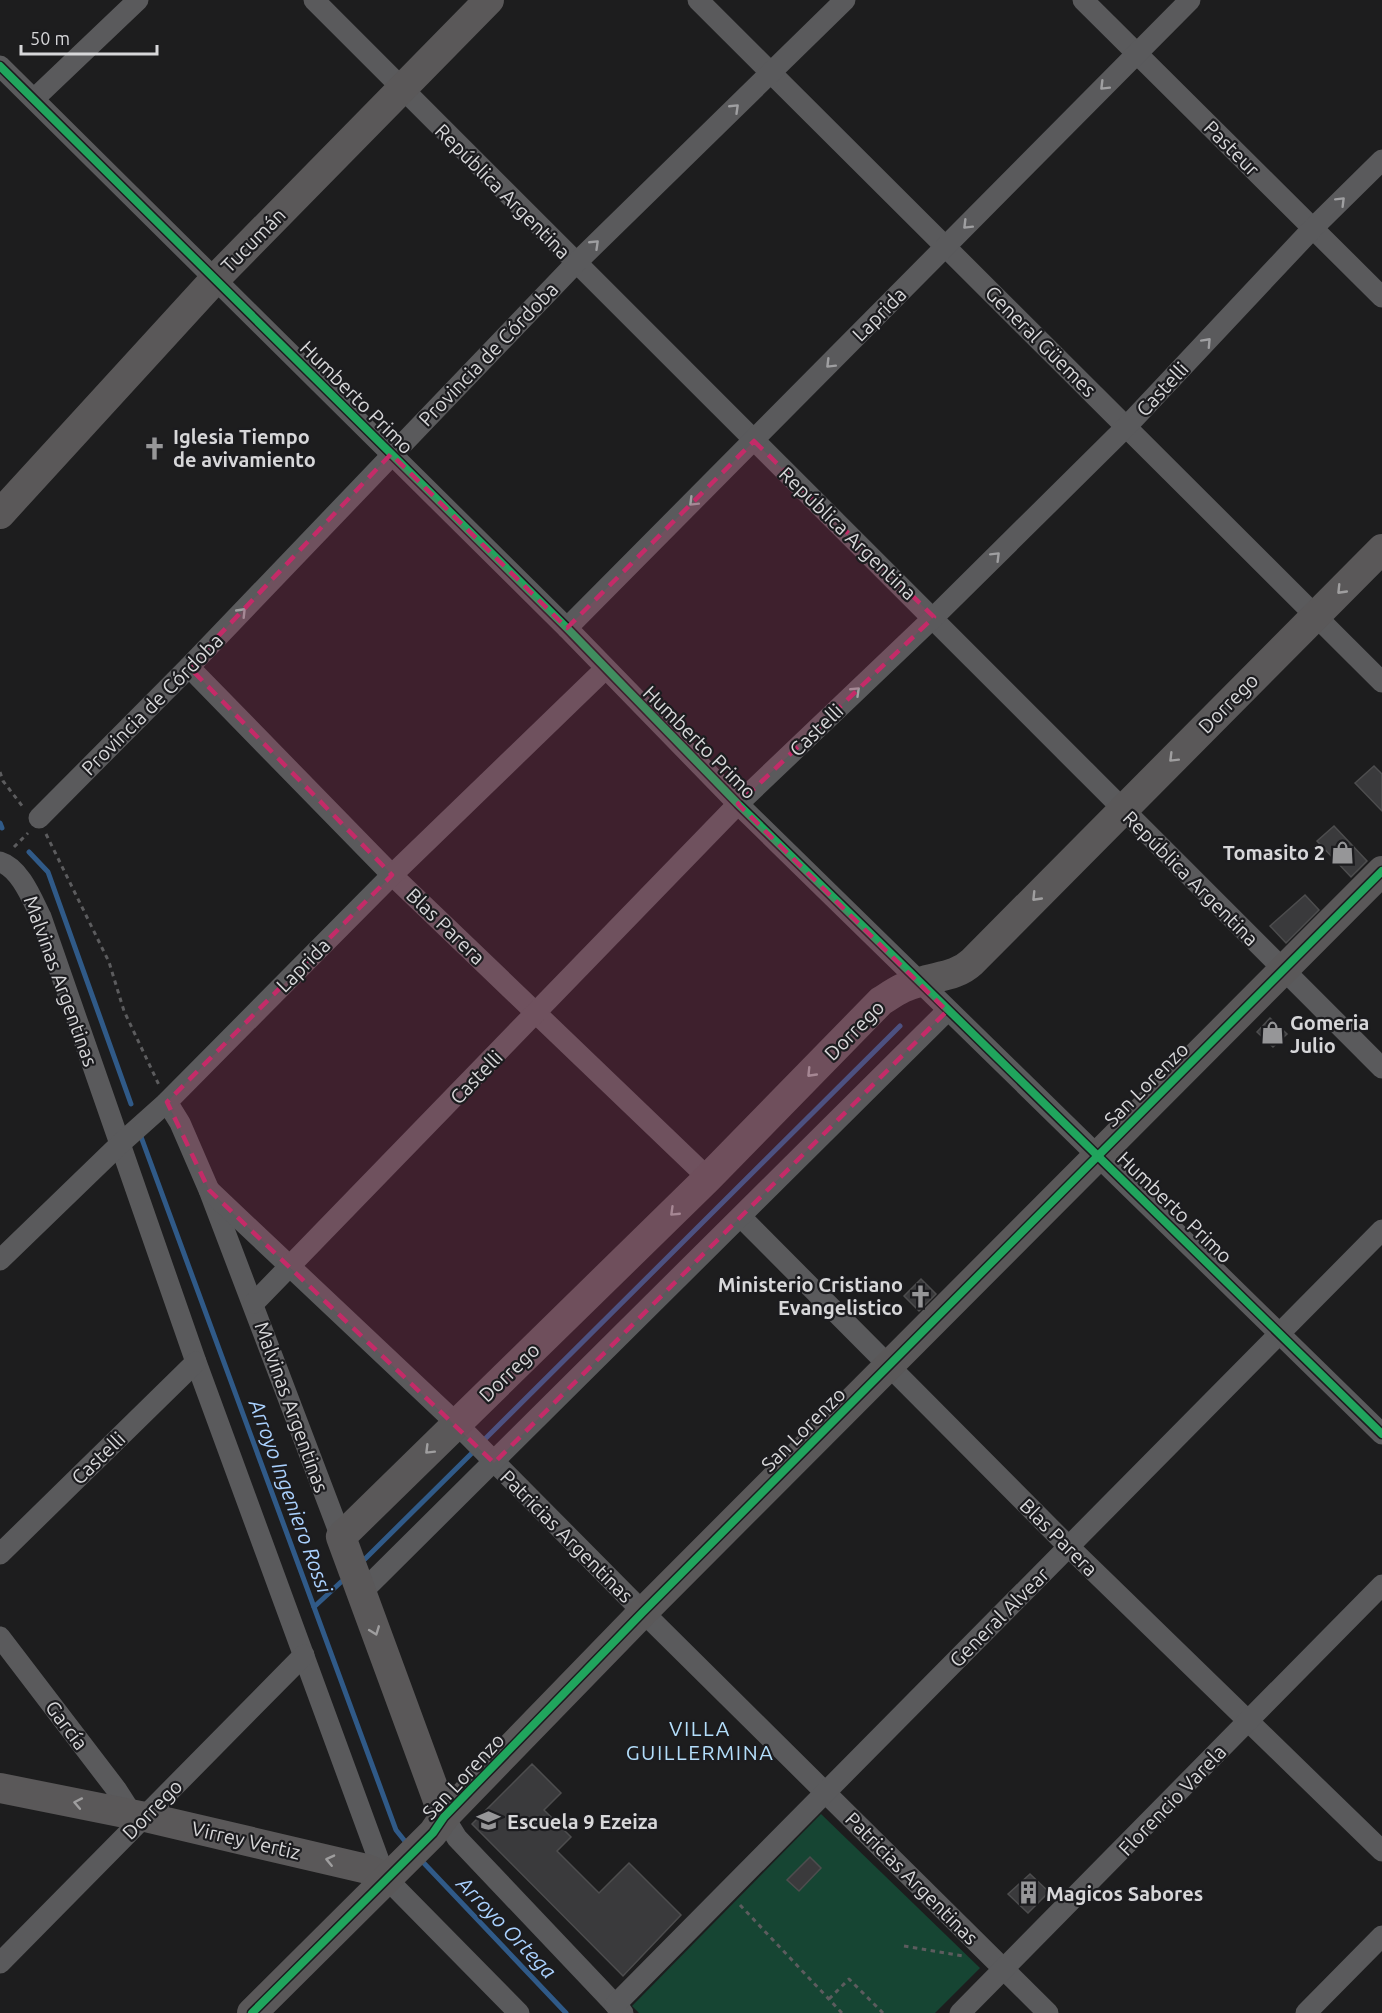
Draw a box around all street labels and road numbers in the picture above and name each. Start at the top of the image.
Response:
street label: Pasteur [1200,116,1265,181]
street label: República Argentina [431,119,575,263]
street label: Tucumán [216,203,290,277]
street label: Provincia de Córdoba [414,278,562,430]
street label: General Güemes [981,281,1101,401]
street label: Laprida [847,282,911,346]
street label: Humberto Primo [296,336,418,458]
street label: Castelli [1131,357,1193,421]
street label: República Argentina [775,462,921,604]
street label: Provincia de Córdoba [77,629,227,779]
street label: Dorrego [1193,668,1263,738]
street label: Humberto Primo [639,681,761,803]
street label: Castelli [784,699,848,761]
street label: República Argentina [1119,806,1263,950]
street label: Blas Parera [402,883,490,969]
street label: Malvinas Argentinas [19,892,103,1070]
street label: Laprida [271,933,335,997]
street label: Dorrego [819,995,889,1065]
street label: San Lorenzo [1099,1037,1193,1131]
street label: Castelli [445,1045,507,1109]
street label: Humberto Primo [1113,1146,1237,1268]
street label: Malvinas Argentinas [250,1318,334,1496]
street label: Dorrego [474,1338,544,1406]
street label: San Lorenzo [756,1382,850,1476]
street label: Castelli [66,1427,130,1489]
street label: Patricias Argentinas [496,1465,638,1607]
street label: Blas Parera [1016,1494,1102,1580]
street label: General Alvear [944,1562,1054,1672]
street label: García [41,1696,93,1754]
street label: San Lorenzo [417,1728,509,1824]
street label: Florencio Varela [1113,1740,1231,1860]
street label: Dorrego [117,1774,187,1844]
street label: Patricias Argentinas [841,1807,983,1949]
street label: Virrey Vertiz [189,1816,303,1864]

